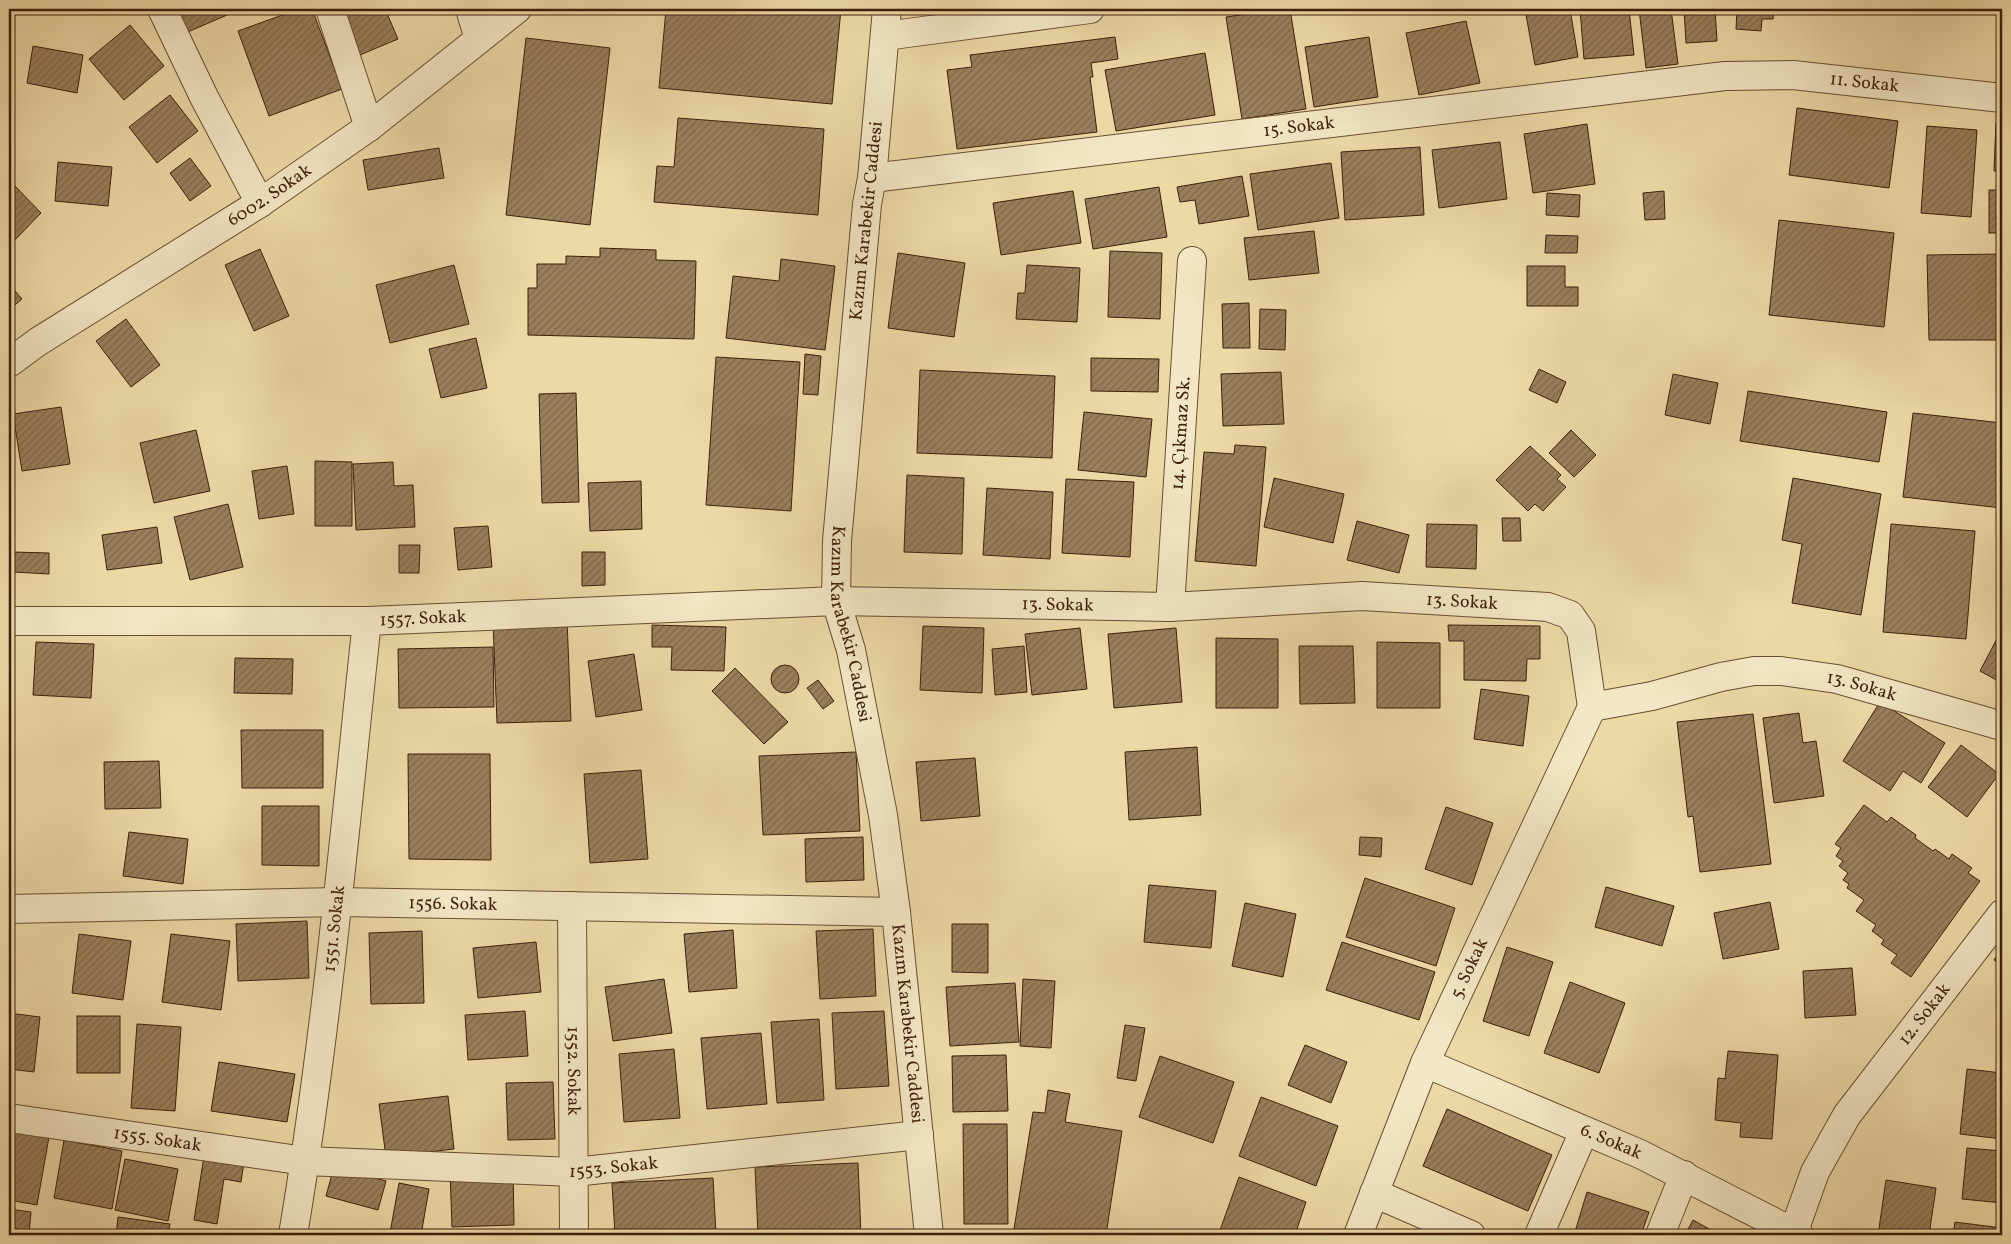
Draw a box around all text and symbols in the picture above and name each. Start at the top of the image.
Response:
street label: 11. Sokak [1828,67,1901,99]
street label: 15. Sokak [1262,110,1336,144]
street label: Kazım Karabekir Caddesi [844,120,890,322]
street label: 6002. Sokak [223,158,317,233]
street label: 14. Çıkmaz Sk. [1165,376,1197,491]
street label: Kazım Karabekir Caddesi [823,524,877,725]
street label: 13. Sokak [1425,587,1499,617]
street label: 13. Sokak [1021,592,1094,618]
street label: 1557. Sokak [379,604,467,633]
street label: 13. Sokak [1825,665,1900,708]
street label: 1551. Sokak [317,884,352,974]
street label: 1556. Sokak [408,891,498,917]
street label: Kazım Karabekir Caddesi [885,923,930,1125]
street label: 5. Sokak [1444,934,1494,1003]
street label: 12. Sokak [1893,978,1957,1051]
street label: 1552. Sokak [560,1026,586,1116]
street label: 6. Sokak [1576,1118,1646,1166]
street label: 1555. Sokak [112,1121,203,1158]
street label: 1553. Sokak [568,1151,659,1185]

